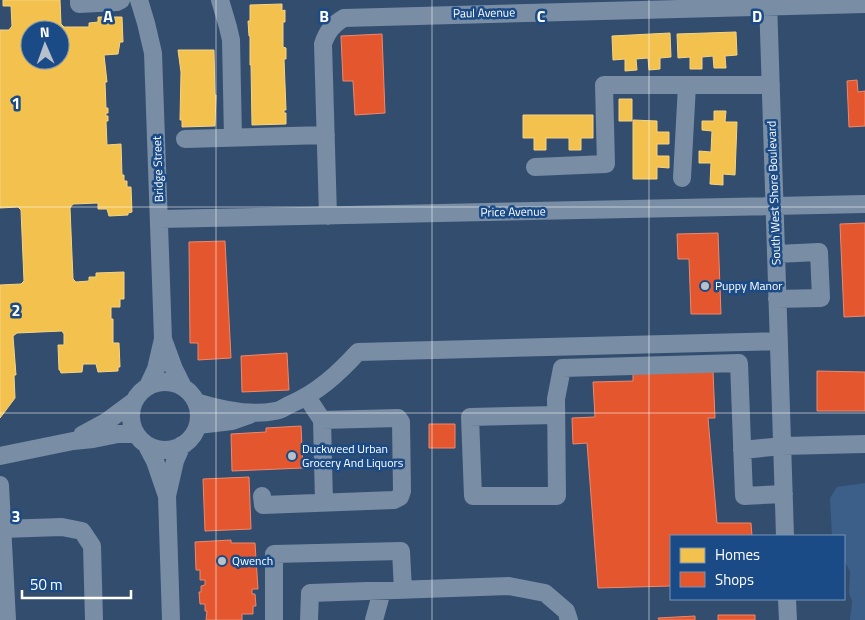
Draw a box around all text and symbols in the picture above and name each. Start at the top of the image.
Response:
street label: Paul Avenue [453,2,515,23]
text: A [103,4,113,28]
text: B [319,4,329,28]
text: C [537,4,546,28]
text: D [752,4,762,28]
north arrow [20,20,70,70]
text: N [39,21,50,42]
text: 1 [12,91,20,115]
street label: South West Shore Boulevard [761,121,786,265]
street label: Bridge Street [147,135,168,202]
street label: Price Avenue [480,201,546,222]
place label: Puppy Manor [715,276,783,295]
marker: Puppy Manor [699,280,711,292]
text: 2 [12,298,20,322]
place label: Duckweed Urban Grocery And Liquors [302,439,404,472]
marker: Duckweed Urban Grocery And Liquors [286,450,298,462]
text: 3 [12,504,20,528]
legend [670,535,845,600]
text: Homes [715,543,760,566]
place label: Qwench [232,551,273,570]
marker: Qwench [216,555,228,567]
scale bar [22,568,131,600]
text: Shops [715,568,754,591]
text: 50 m [30,573,63,596]

